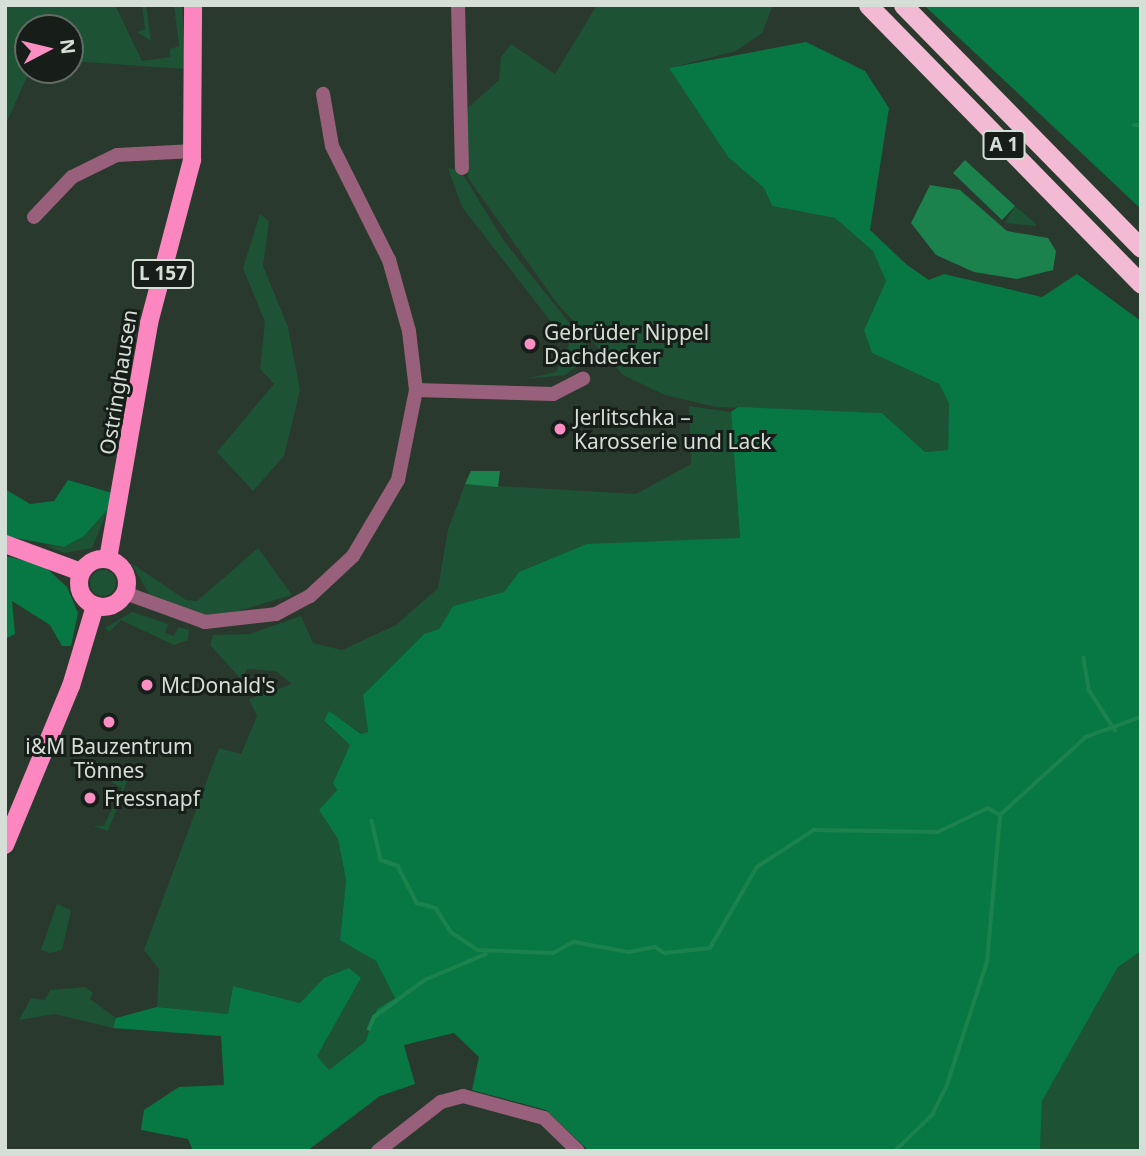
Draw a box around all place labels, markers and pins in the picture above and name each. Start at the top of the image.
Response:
place label: Gebrüder Nippel Dachdecker [544,319,709,369]
marker: Gebrüder Nippel Dachdecker [522,336,538,352]
place label: Jerlitschka – Karosserie und Lack [574,404,772,454]
marker: Jerlitschka – Karosserie und Lack [552,421,568,437]
place label: McDonald's [161,672,275,698]
marker: McDonald's [139,677,155,693]
marker: i&M Bauzentrum Tönnes [101,714,117,730]
place label: i&M Bauzentrum Tönnes [25,733,193,783]
place label: Fressnapf [104,785,200,811]
marker: Fressnapf [82,790,98,806]

